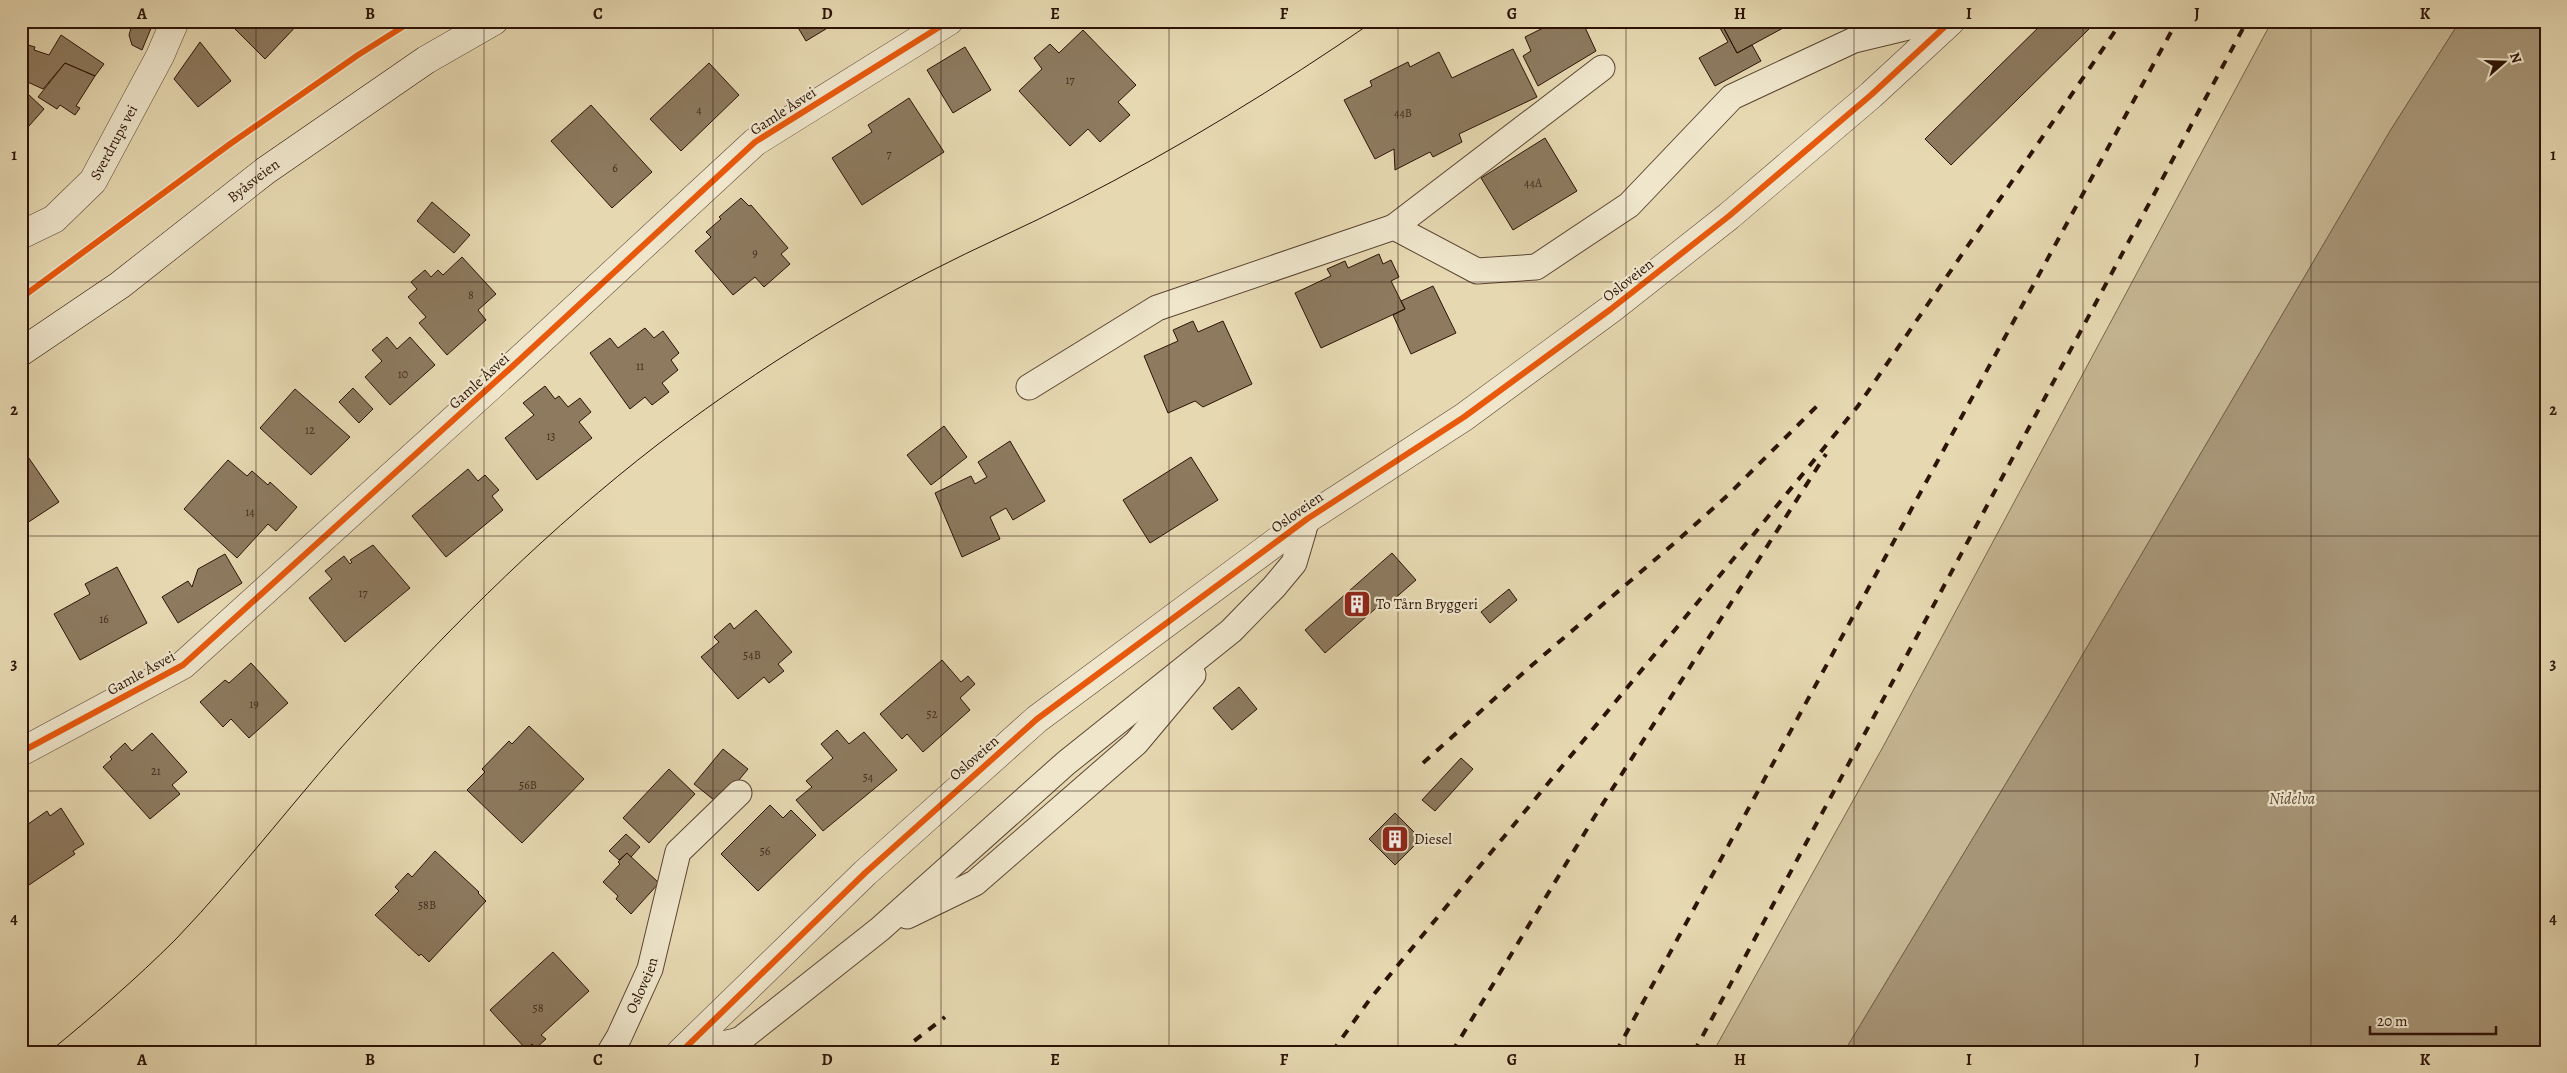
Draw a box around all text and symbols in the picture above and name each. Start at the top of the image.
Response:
text: A [136,3,148,25]
text: B [365,3,375,25]
text: C [593,3,603,25]
text: D [821,3,833,25]
text: E [1050,3,1060,25]
text: F [1280,3,1289,25]
text: G [1507,3,1517,25]
text: H [1734,3,1746,25]
text: I [1966,3,1972,25]
text: J [2194,3,2200,25]
text: K [2420,3,2431,25]
north arrow [2480,38,2530,88]
text: N [2505,50,2526,66]
house number: 17 [1065,72,1076,88]
street label: Gamle Åsvei [746,82,820,140]
street label: Sverdrups vei [85,101,142,184]
house number: 4 [696,102,702,118]
house number: 44B [1394,105,1412,121]
text: 1 [11,144,17,166]
text: 1 [2550,144,2556,166]
house number: 7 [886,146,892,162]
street label: Byåsveien [223,154,283,207]
house number: 6 [612,160,618,176]
house number: 44A [1524,175,1543,191]
house number: 9 [752,245,758,261]
street label: Osloveien [1598,254,1658,306]
house number: 8 [468,287,474,303]
street label: Gamle Åsvei [444,349,514,413]
house number: 11 [636,358,644,374]
house number: 10 [398,366,408,382]
text: 2 [10,399,18,421]
text: 2 [2549,399,2557,421]
house number: 12 [305,422,315,438]
house number: 13 [546,428,556,444]
street label: Osloveien [1267,487,1327,537]
house number: 14 [245,504,255,520]
house number: 17 [358,585,369,601]
building icon: To Tårn Bryggeri [1342,589,1372,619]
place label: To Tårn Bryggeri [1376,594,1478,614]
house number: 16 [99,611,109,627]
street label: Gamle Åsvei [103,646,179,700]
house number: 54B [743,647,761,663]
text: 3 [11,653,18,675]
text: 3 [2550,653,2557,675]
house number: 19 [249,696,259,712]
house number: 52 [927,706,938,722]
street label: Osloveien [945,731,1003,785]
house number: 21 [151,763,161,779]
house number: 54 [863,769,874,785]
house number: 56B [519,777,537,793]
water label: Nidelva [2269,788,2316,810]
building icon: Diesel [1380,824,1410,854]
place label: Diesel [1414,829,1452,849]
house number: 56 [760,843,771,859]
house number: 58B [418,897,436,913]
text: 4 [10,908,18,930]
text: 4 [2549,908,2557,930]
street label: Osloveien [621,955,662,1017]
house number: 58 [533,1000,544,1016]
scale bar [2370,1003,2496,1035]
text: 20 m [2377,1011,2408,1031]
text: A [136,1049,148,1071]
text: B [365,1049,375,1071]
text: C [593,1049,603,1071]
text: D [821,1049,833,1071]
text: E [1050,1049,1060,1071]
text: F [1280,1049,1289,1071]
text: G [1507,1049,1517,1071]
text: H [1734,1049,1746,1071]
text: I [1966,1049,1972,1071]
text: J [2194,1049,2200,1071]
text: K [2420,1049,2431,1071]

